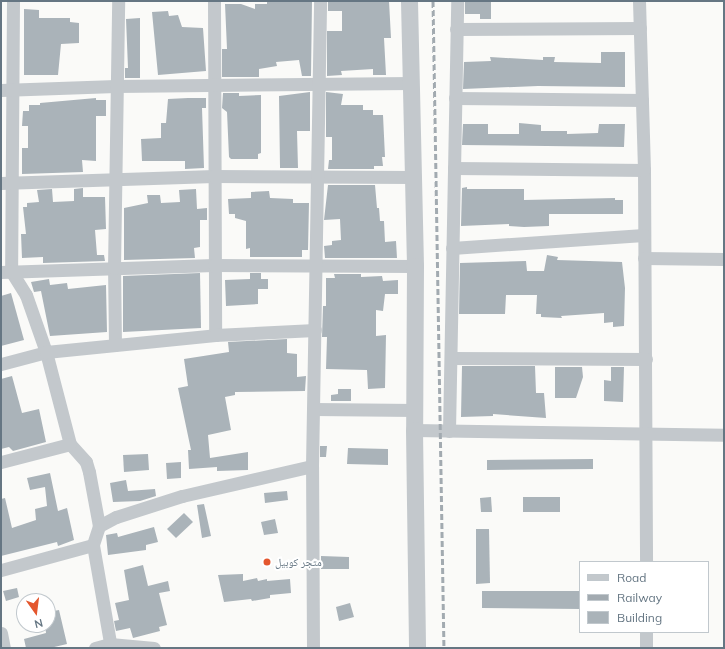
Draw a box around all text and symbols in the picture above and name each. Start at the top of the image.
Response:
place label: متجر كوبيل [275,555,322,569]
marker: متجر كوبيل [262,557,272,567]
legend [579,561,709,633]
text: Road [617,570,646,585]
text: Railway [617,590,662,605]
north arrow [16,593,56,633]
text: Building [617,610,662,625]
text: N [33,616,44,631]

